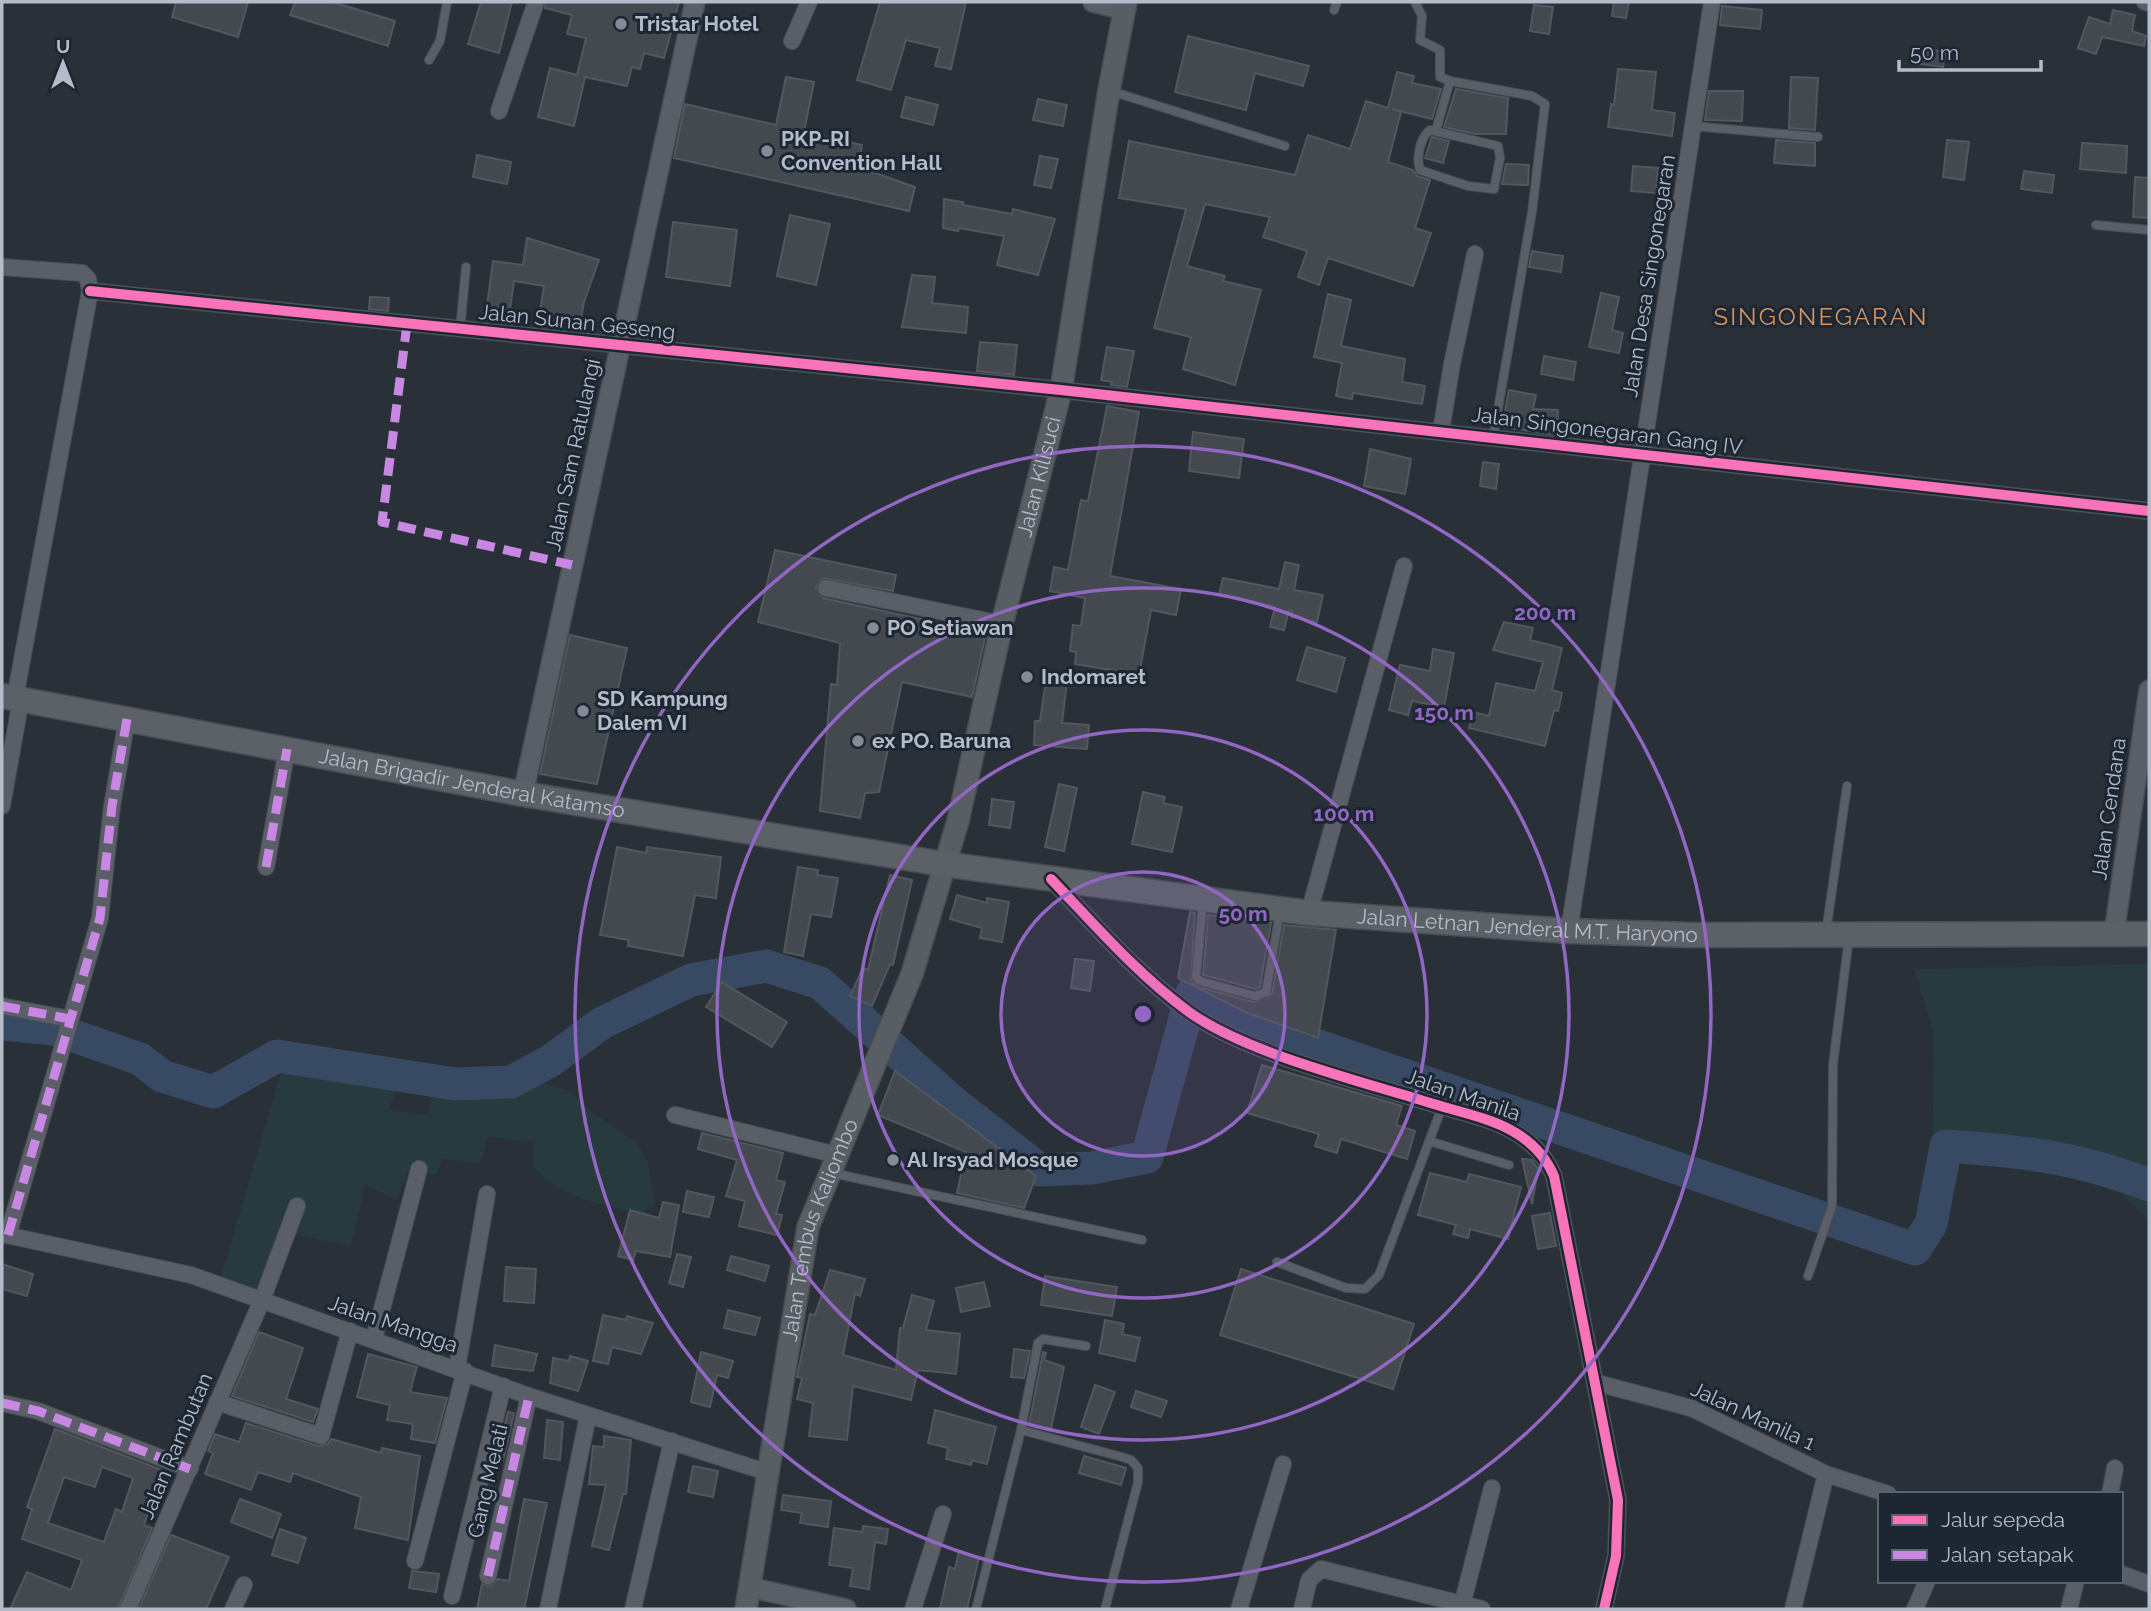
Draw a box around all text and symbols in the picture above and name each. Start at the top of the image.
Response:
place label: Tristar Hotel [635,11,759,36]
marker: Tristar Hotel [613,16,629,32]
north arrow [28,28,98,98]
scale bar [1899,28,2041,72]
text: U [56,35,70,57]
text: 50 m [1910,40,1959,65]
place label: PKP-RI Convention Hall [781,126,942,175]
marker: PKP-RI Convention Hall [759,143,775,159]
street label: Jalan Desa Singonegaran [1617,153,1680,399]
street label: Jalan Sunan Geseng [477,299,677,344]
district label: SINGONEGARAN [1714,302,1928,331]
street label: Jalan Sam Ratulangi [540,356,605,554]
street label: Jalan Singonegaran Gang IV [1470,401,1744,460]
street label: Jalan Kilisuci [1011,414,1066,539]
text: 200 m [1514,600,1576,625]
place label: PO Setiawan [887,615,1013,640]
marker: PO Setiawan [865,620,881,636]
place label: Indomaret [1041,664,1146,689]
marker: Indomaret [1019,669,1035,685]
place label: SD Kampung Dalem VI [597,686,728,735]
text: 150 m [1414,700,1474,725]
marker: SD Kampung Dalem VI [575,703,591,719]
place label: ex PO. Baruna [872,728,1011,753]
marker: ex PO. Baruna [850,733,866,749]
street label: Jalan Cendana [2086,736,2131,882]
street label: Jalan Brigadir Jenderal Katamso [317,743,627,823]
text: 100 m [1314,801,1374,826]
text: 50 m [1218,901,1268,926]
street label: Jalan Letnan Jenderal M.T. Haryono [1356,903,1698,947]
centre of rings [1131,1002,1155,1026]
street label: Jalan Manila [1402,1063,1524,1126]
street label: Jalan Tembus Kaliombo [777,1115,863,1343]
place label: Al Irsyad Mosque [907,1147,1079,1172]
marker: Al Irsyad Mosque [885,1152,901,1168]
street label: Jalan Mangga [325,1290,461,1357]
street label: Jalan Rambutan [133,1369,218,1523]
street label: Jalan Manila 1 [1687,1376,1819,1455]
street label: Gang Melati [462,1421,513,1540]
legend [1878,1492,2123,1583]
text: Jalur sepeda [1941,1507,2065,1532]
text: Jalan setapak [1941,1542,2074,1567]

